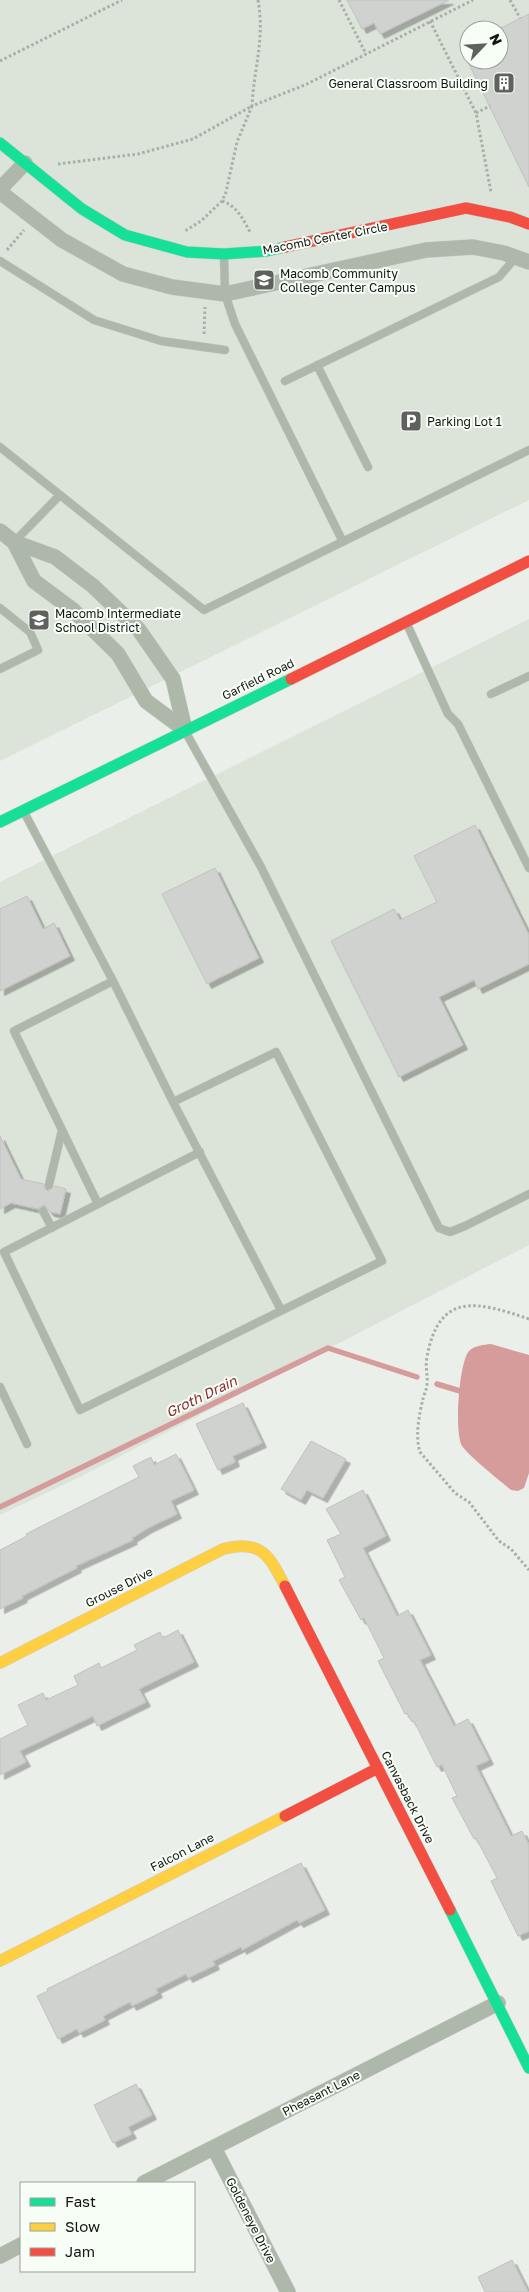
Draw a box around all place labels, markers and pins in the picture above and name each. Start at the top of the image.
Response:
building icon: General Classroom Building [492,71,516,95]
place label: General Classroom Building [328,76,488,91]
place label: Macomb Community College Center Campus [280,266,416,295]
school or university icon: Macomb Community College Center Campus [252,268,276,292]
parking icon: Parking Lot 1 [399,409,423,433]
place label: Parking Lot 1 [427,414,502,429]
place label: Macomb Intermediate School District [55,606,181,635]
school or university icon: Macomb Intermediate School District [27,608,51,632]

